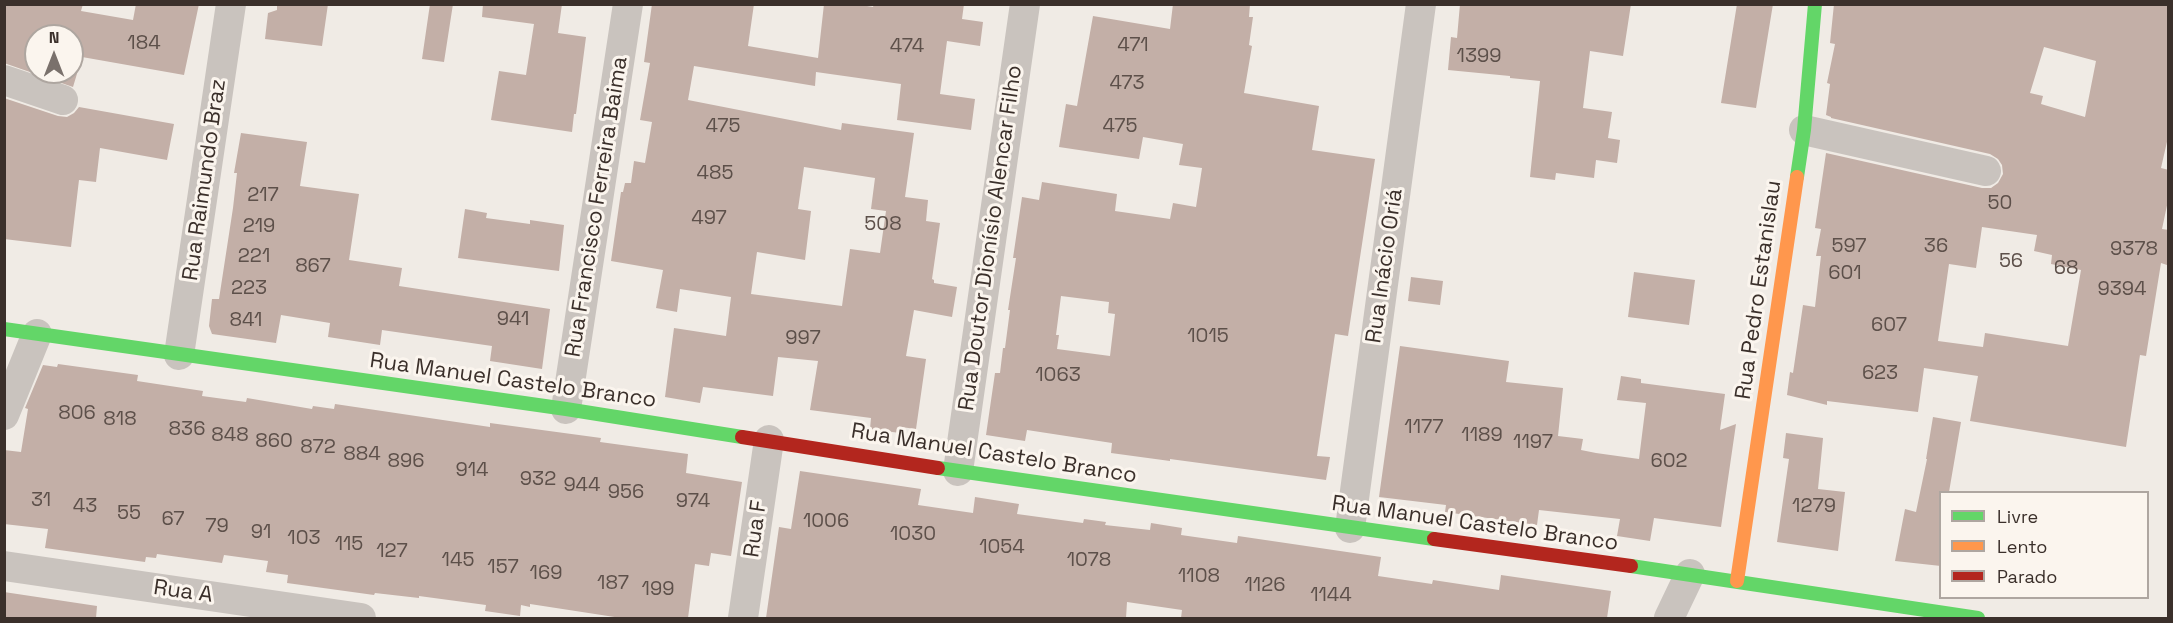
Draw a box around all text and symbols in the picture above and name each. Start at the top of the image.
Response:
north arrow [24,24,84,84]
text: N [49,27,59,48]
house number: 184 [127,32,161,56]
house number: 471 [1117,34,1149,58]
house number: 474 [890,35,924,59]
house number: 1399 [1457,45,1501,69]
street label: Rua Francisco Ferreira Baima [560,55,634,359]
street label: Rua Doutor Dionísio Alencar Filho [954,64,1028,412]
house number: 473 [1109,72,1145,96]
street label: Rua Raimundo Braz [178,78,232,282]
house number: 475 [705,115,741,139]
house number: 475 [1102,115,1138,139]
house number: 485 [697,162,733,186]
street label: Rua Pedro Estanislau [1731,179,1787,401]
house number: 217 [247,184,279,208]
street label: Rua Inácio Oriá [1361,187,1409,345]
house number: 50 [1988,192,2012,216]
house number: 497 [691,207,727,231]
house number: 508 [864,213,902,237]
house number: 219 [243,215,275,239]
house number: 597 [1831,235,1867,259]
house number: 36 [1924,235,1948,259]
house number: 9378 [2110,238,2158,262]
house number: 221 [238,245,270,269]
house number: 56 [1999,250,2023,274]
house number: 867 [295,255,331,279]
house number: 68 [2054,257,2078,281]
house number: 601 [1828,262,1862,286]
house number: 223 [231,277,267,301]
house number: 9394 [2097,278,2147,302]
house number: 941 [497,308,529,332]
house number: 841 [230,309,262,333]
house number: 607 [1871,314,1907,338]
house number: 1015 [1187,325,1229,349]
house number: 997 [785,327,821,351]
street label: Rua Manuel Castelo Branco [368,348,658,414]
house number: 623 [1862,362,1898,386]
house number: 1063 [1035,364,1081,388]
house number: 806 [58,402,96,426]
house number: 818 [103,408,137,432]
house number: 1177 [1404,416,1444,440]
house number: 836 [169,418,205,442]
street label: Rua Manuel Castelo Branco [849,418,1139,490]
house number: 848 [211,424,249,448]
house number: 1189 [1461,424,1503,448]
house number: 860 [255,430,293,454]
house number: 1197 [1513,431,1553,455]
house number: 872 [300,436,336,460]
house number: 884 [343,443,381,467]
house number: 896 [388,450,424,474]
house number: 602 [1650,450,1688,474]
house number: 914 [455,459,489,483]
house number: 932 [520,468,556,492]
house number: 944 [563,474,601,498]
house number: 956 [608,481,644,505]
house number: 31 [31,489,51,513]
house number: 974 [676,490,710,514]
street label: Rua Manuel Castelo Branco [1330,491,1620,557]
legend [1939,491,2149,599]
house number: 43 [73,495,97,519]
house number: 1279 [1792,495,1836,519]
street label: Rua F [739,499,773,559]
house number: 55 [117,502,141,526]
text: Livre [1997,505,2038,528]
house number: 67 [161,508,185,532]
house number: 1006 [803,510,849,534]
house number: 79 [205,515,229,539]
house number: 91 [251,521,271,545]
house number: 1030 [890,523,936,547]
house number: 103 [287,527,321,551]
house number: 115 [335,533,363,557]
text: Lento [1997,535,2047,558]
house number: 1054 [979,536,1025,560]
house number: 127 [376,540,408,564]
house number: 145 [442,549,474,573]
house number: 1078 [1067,549,1111,573]
house number: 157 [487,556,519,580]
house number: 169 [530,562,562,586]
house number: 1108 [1178,565,1220,589]
text: Parado [1997,565,2057,588]
house number: 187 [597,572,629,596]
house number: 1126 [1244,574,1286,598]
street label: Rua A [152,575,214,609]
house number: 199 [642,578,674,602]
house number: 1144 [1310,584,1352,608]

